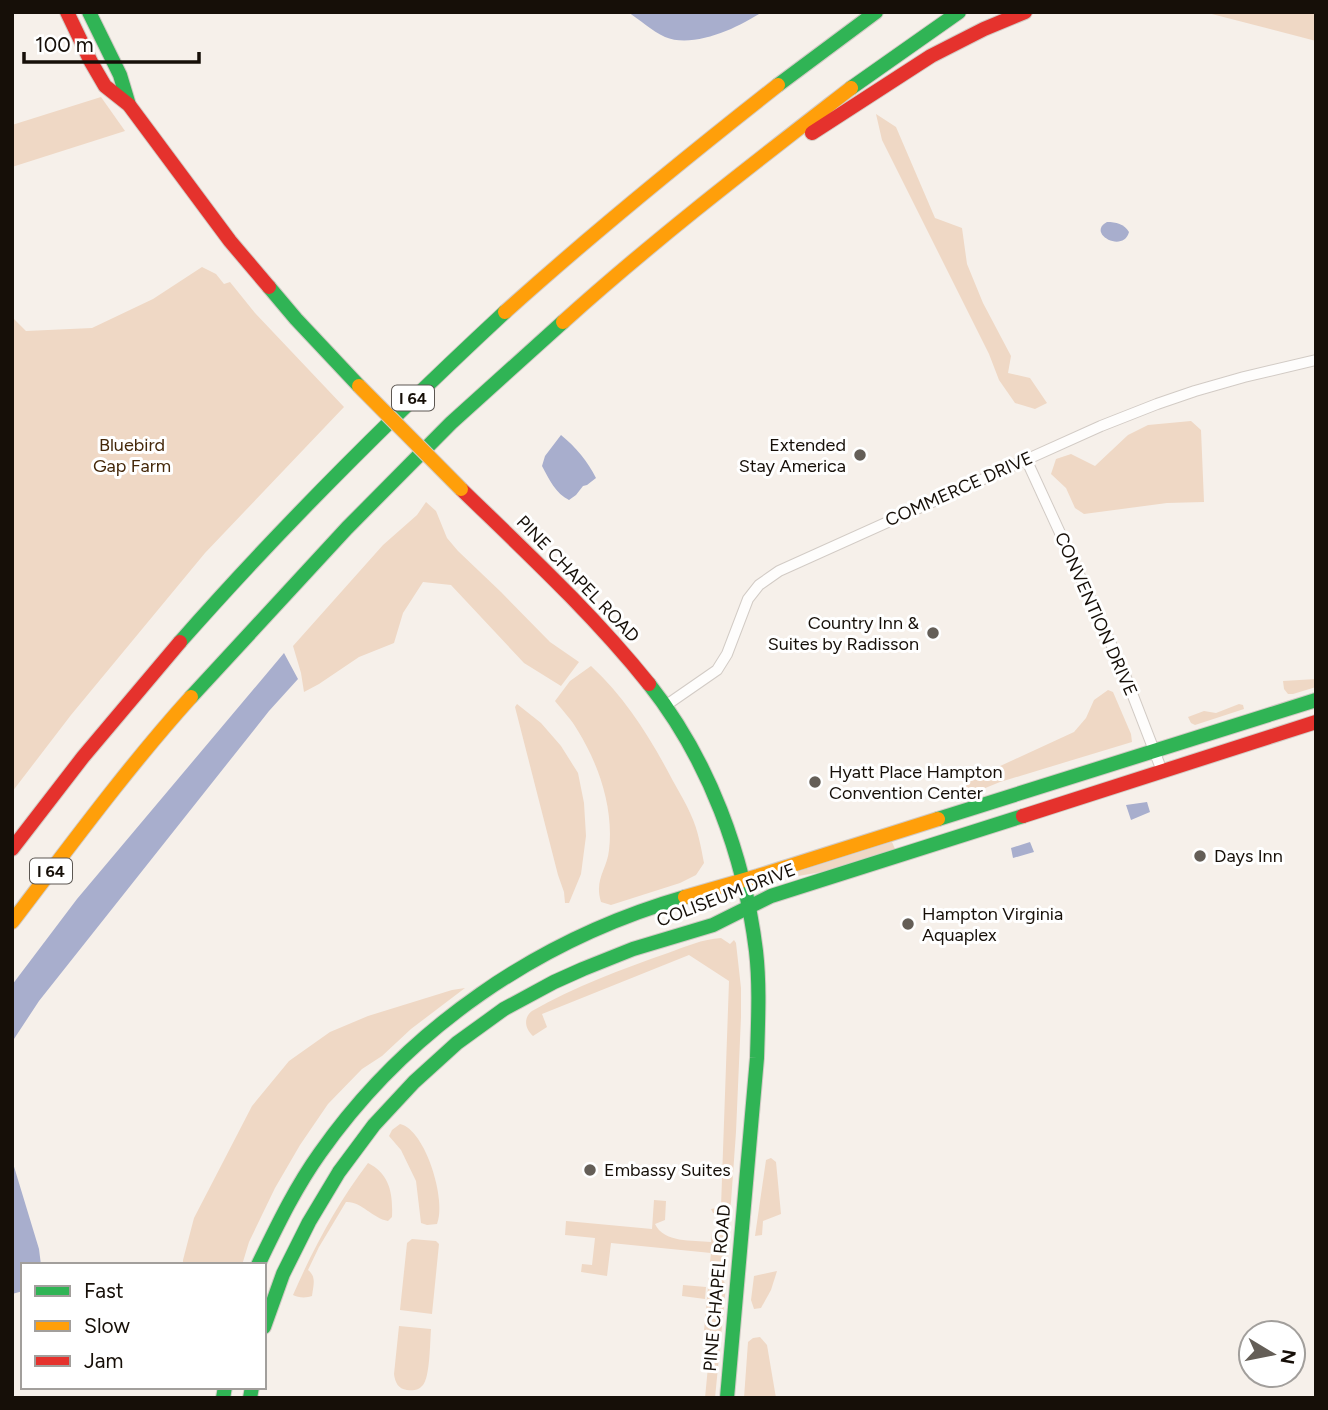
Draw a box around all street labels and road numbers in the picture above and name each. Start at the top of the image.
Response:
road number: I 64 [392,386,434,410]
street label: COMMERCE DRIVE [882,447,1036,531]
street label: PINE CHAPEL ROAD [512,511,644,647]
street label: CONVENTION DRIVE [1050,529,1142,699]
road number: I 64 [30,858,72,884]
street label: COLISEUM DRIVE [653,858,799,932]
street label: PINE CHAPEL ROAD [699,1204,735,1372]

